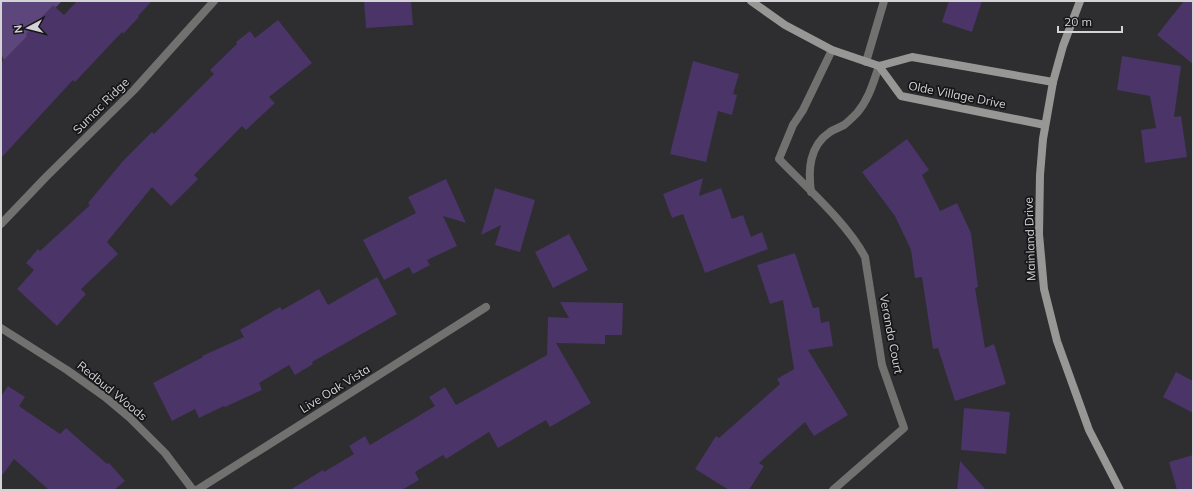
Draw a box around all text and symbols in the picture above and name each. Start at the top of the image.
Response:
north arrow [8,8,48,48]
scale bar [1058,8,1122,34]
text: 20 m [1064,14,1092,29]
text: N [11,24,26,34]
street label: Sumac Ridge [69,74,132,137]
street label: Olde Village Drive [907,78,1007,111]
street label: Mainland Drive [1021,197,1038,281]
street label: Veranda Court [876,293,907,375]
street label: Redbud Woods [74,358,150,423]
street label: Live Oak Vista [297,361,372,416]

